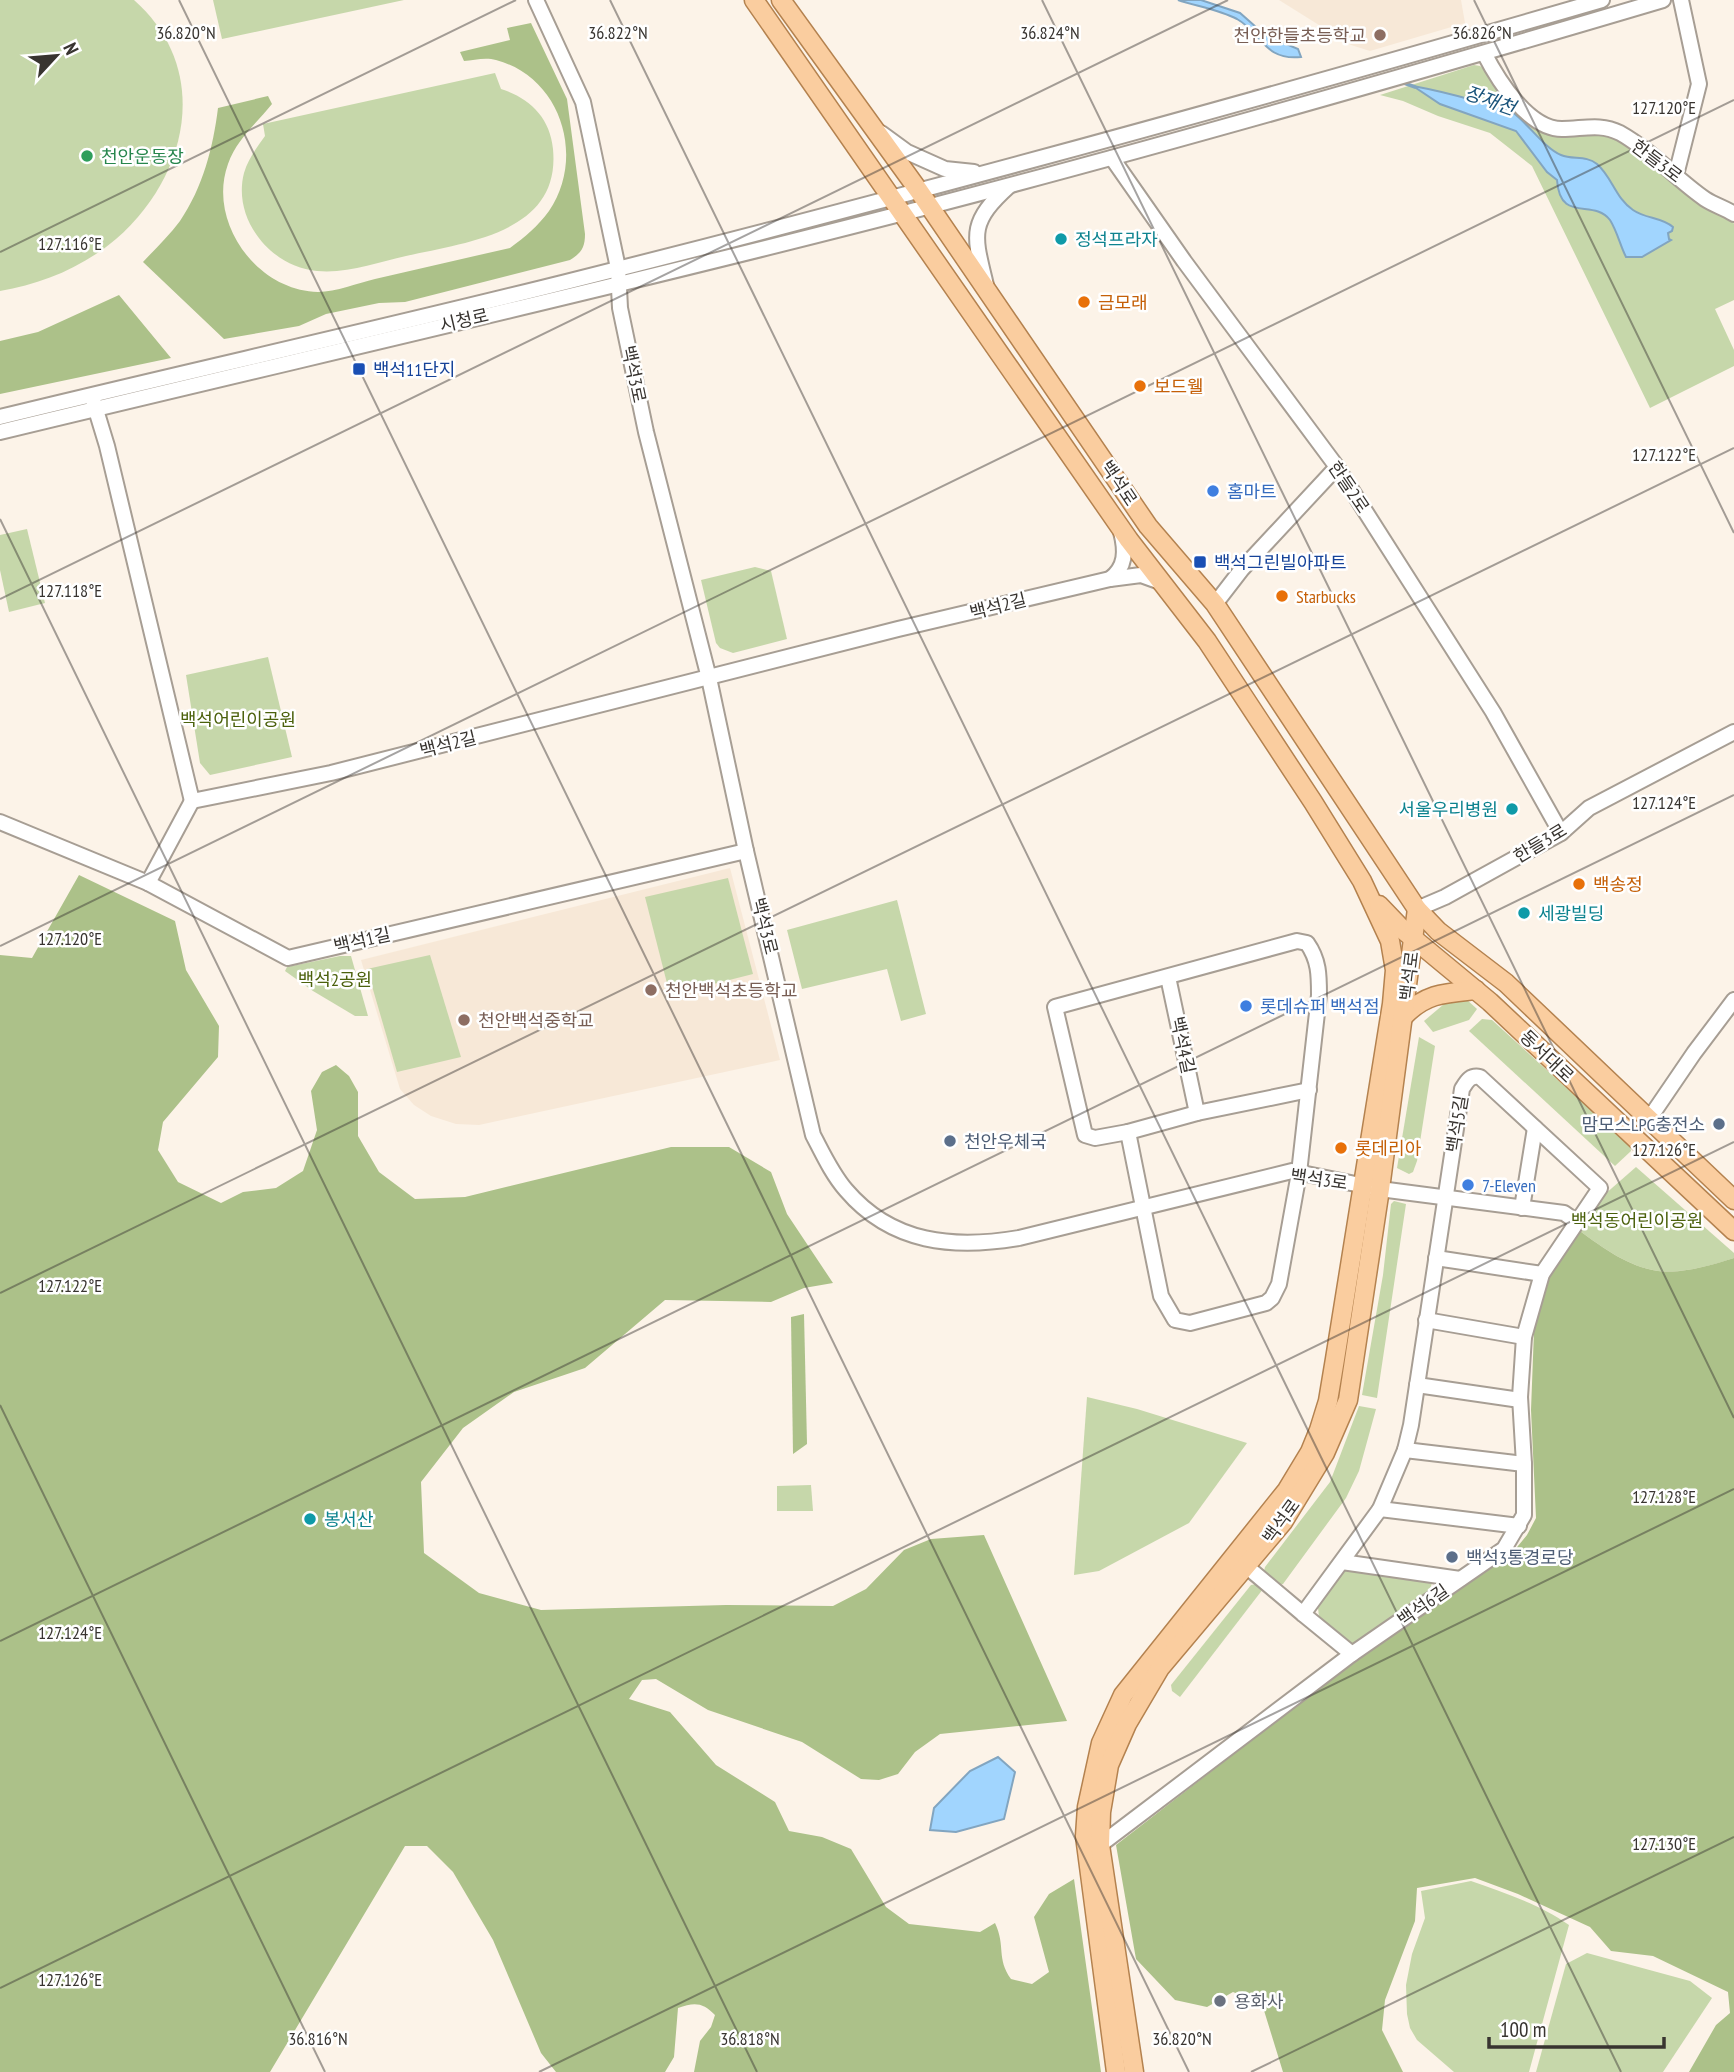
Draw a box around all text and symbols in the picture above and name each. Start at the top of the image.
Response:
north arrow [21,21,91,91]
text: 36.820°N [156,21,216,44]
text: 36.822°N [588,21,648,44]
text: 36.824°N [1020,21,1080,44]
text: 36.826°N [1452,21,1512,44]
place label: 천안한들초등학교 [1234,24,1366,47]
marker: 천안한들초등학교 [1372,27,1388,43]
text: N [58,39,84,58]
water label: 장재천 [1461,80,1520,120]
text: 127.120°E [1632,96,1696,119]
street label: 한들3로 [1627,134,1687,188]
place label: 천안운동장 [101,145,184,168]
marker: 천안운동장 [79,148,95,164]
place label: 정석프라자 [1075,228,1158,251]
marker: 정석프라자 [1053,231,1069,247]
text: 127.116°E [38,232,102,255]
place label: 금모래 [1098,291,1148,314]
marker: 금모래 [1076,294,1092,310]
street label: 시청로 [437,303,491,337]
street label: 백석3로 [617,343,651,405]
place label: 백석11단지 [373,358,455,381]
marker: 백석11단지 [351,361,367,377]
place label: 보드웰 [1154,375,1204,398]
marker: 보드웰 [1132,378,1148,394]
text: 127.122°E [1632,443,1696,466]
street label: 백석로 [1096,456,1142,510]
street label: 한들2로 [1323,457,1375,517]
place label: 홈마트 [1227,480,1277,503]
marker: 홈마트 [1205,483,1221,499]
place label: 백석그린빌아파트 [1214,551,1346,574]
marker: 백석그린빌아파트 [1192,554,1208,570]
text: 127.118°E [38,579,102,602]
place label: Starbucks [1296,585,1356,608]
street label: 백석2길 [967,588,1029,624]
marker: Starbucks [1274,588,1290,604]
park label: 백석어린이공원 [180,708,296,731]
street label: 백석2길 [417,726,479,762]
text: 127.124°E [1632,791,1696,814]
place label: 서울우리병원 [1399,798,1498,821]
marker: 서울우리병원 [1504,801,1520,817]
street label: 한들3로 [1509,818,1571,868]
place label: 백송정 [1593,873,1643,896]
marker: 백송정 [1571,876,1587,892]
street label: 백석3로 [747,895,783,957]
place label: 세광빌딩 [1538,902,1604,925]
marker: 세광빌딩 [1516,905,1532,921]
street label: 백석1길 [331,922,393,958]
text: 127.120°E [38,927,102,950]
street label: 백석로 [1395,950,1423,1002]
park label: 백석2공원 [298,968,372,991]
place label: 천안백석초등학교 [665,979,797,1002]
marker: 천안백석초등학교 [643,982,659,998]
place label: 롯데슈퍼 백석점 [1260,995,1380,1018]
marker: 롯데슈퍼 백석점 [1238,998,1254,1014]
place label: 천안백석중학교 [478,1009,594,1032]
marker: 천안백석중학교 [456,1012,472,1028]
street label: 백석4길 [1166,1014,1200,1076]
street label: 동서대로 [1515,1025,1579,1087]
street label: 백석5길 [1441,1094,1473,1154]
place label: 맘모스LPG충전소 [1581,1113,1705,1136]
marker: 맘모스LPG충전소 [1711,1116,1727,1132]
place label: 천안우체국 [964,1130,1047,1153]
marker: 천안우체국 [942,1133,958,1149]
place label: 롯데리아 [1355,1137,1422,1160]
text: 127.126°E [1632,1138,1696,1161]
marker: 롯데리아 [1333,1140,1349,1156]
street label: 백석3로 [1289,1164,1349,1194]
place label: 7-Eleven [1482,1174,1536,1197]
marker: 7-Eleven [1460,1177,1476,1193]
park label: 백석동어린이공원 [1571,1209,1703,1232]
text: 127.122°E [38,1274,102,1297]
text: 127.128°E [1632,1485,1696,1508]
street label: 백석로 [1257,1494,1305,1548]
place label: 봉서산 [324,1508,374,1531]
marker: 봉서산 [302,1511,318,1527]
place label: 백석3통경로당 [1466,1546,1573,1569]
marker: 백석3통경로당 [1444,1549,1460,1565]
street label: 백석6길 [1393,1579,1453,1631]
text: 127.124°E [38,1621,102,1644]
text: 127.130°E [1632,1832,1696,1855]
text: 127.126°E [38,1968,102,1991]
place label: 용화사 [1234,1990,1284,2013]
marker: 용화사 [1212,1993,1228,2009]
scale bar [1489,2006,1664,2050]
text: 100 m [1500,2016,1546,2043]
text: 36.816°N [288,2027,348,2050]
text: 36.818°N [720,2027,780,2050]
text: 36.820°N [1152,2027,1212,2050]

